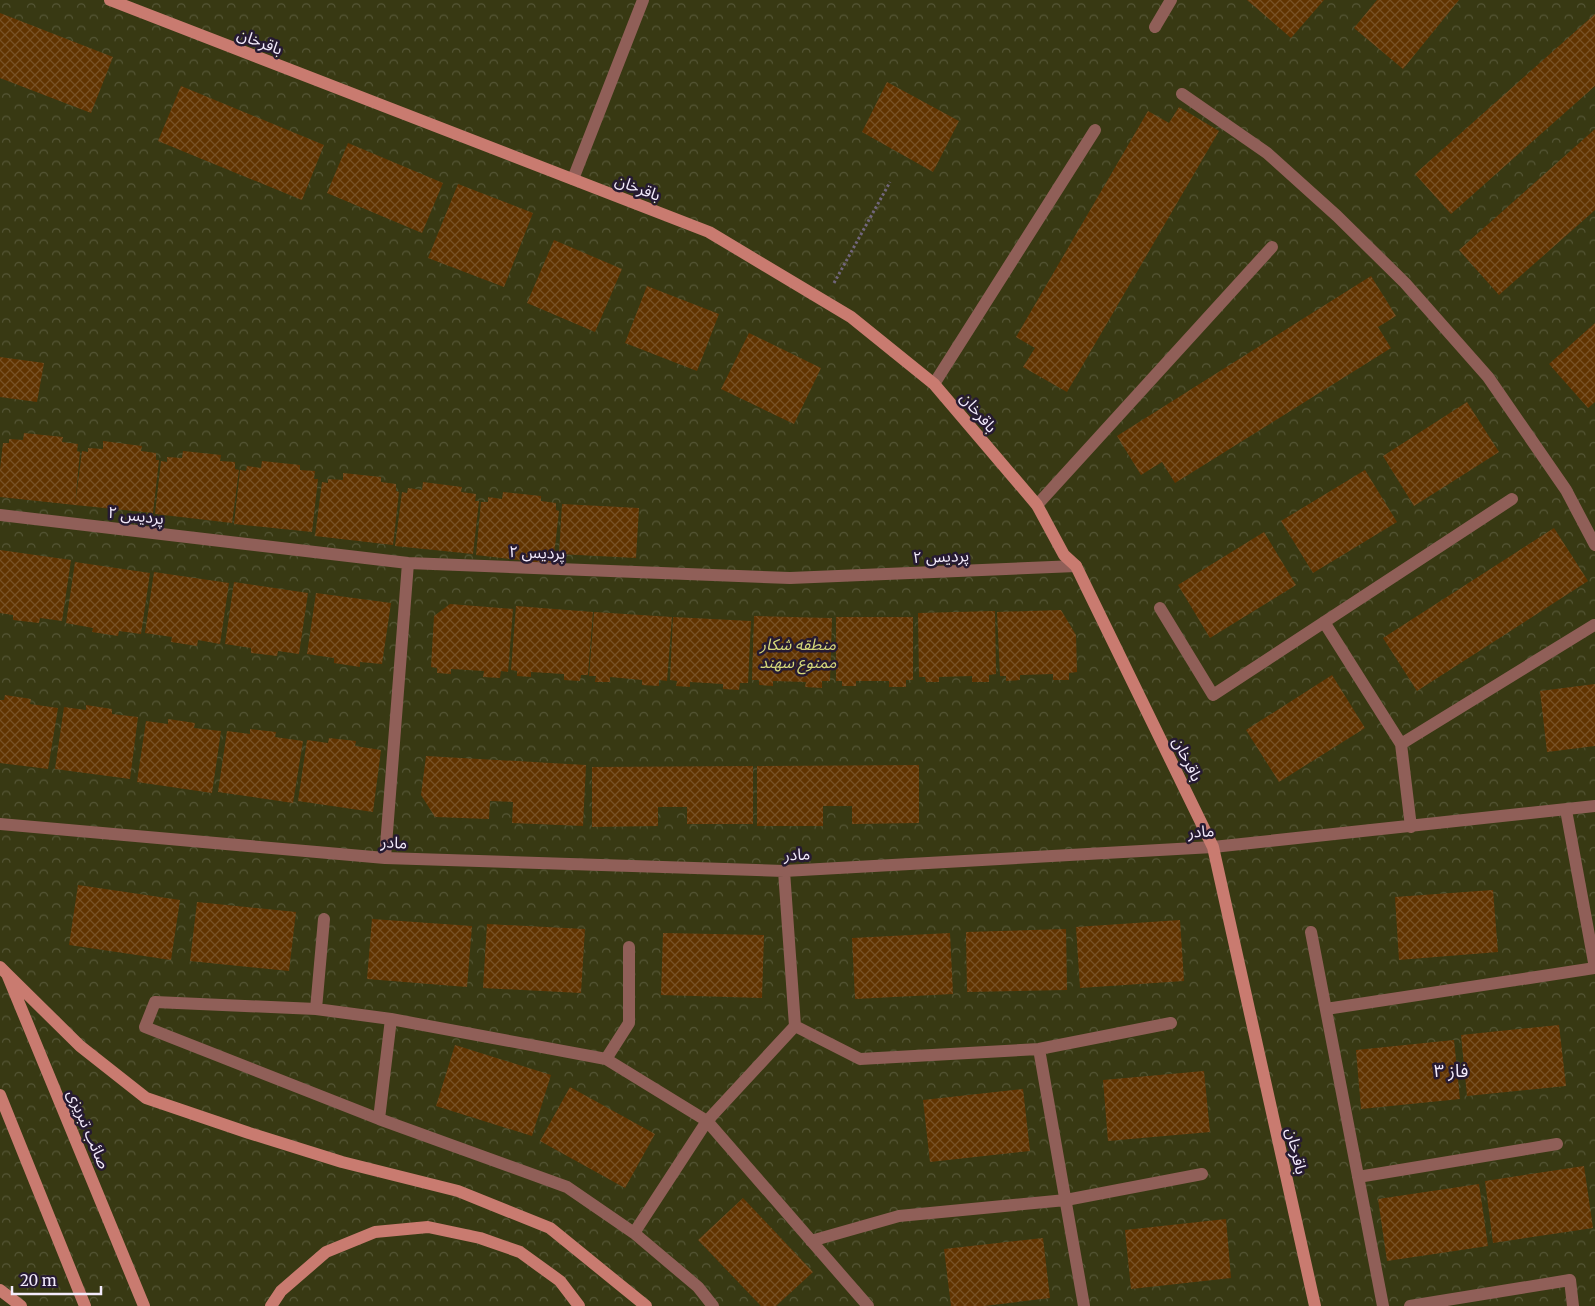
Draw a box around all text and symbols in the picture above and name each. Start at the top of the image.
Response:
street label: باقرخان [235,23,285,59]
street label: باقرخان [613,169,663,205]
street label: باقرخان [956,388,1002,436]
street label: پردیس ۲ [107,502,165,529]
street label: پردیس ۲ [508,541,565,564]
street label: پردیس ۲ [913,545,970,568]
park label: منطقه شکار ممنوع سهند [758,634,837,675]
street label: باقرخان [1169,734,1207,784]
street label: مادر [1186,820,1215,842]
street label: مادر [379,831,408,853]
street label: مادر [782,844,811,864]
district label: فاز ۳ [1434,1059,1468,1082]
street label: صائب تبریزی [63,1086,115,1172]
street label: باقرخان [1282,1126,1312,1176]
scale bar [12,1264,101,1296]
text: 20 m [20,1271,57,1290]

